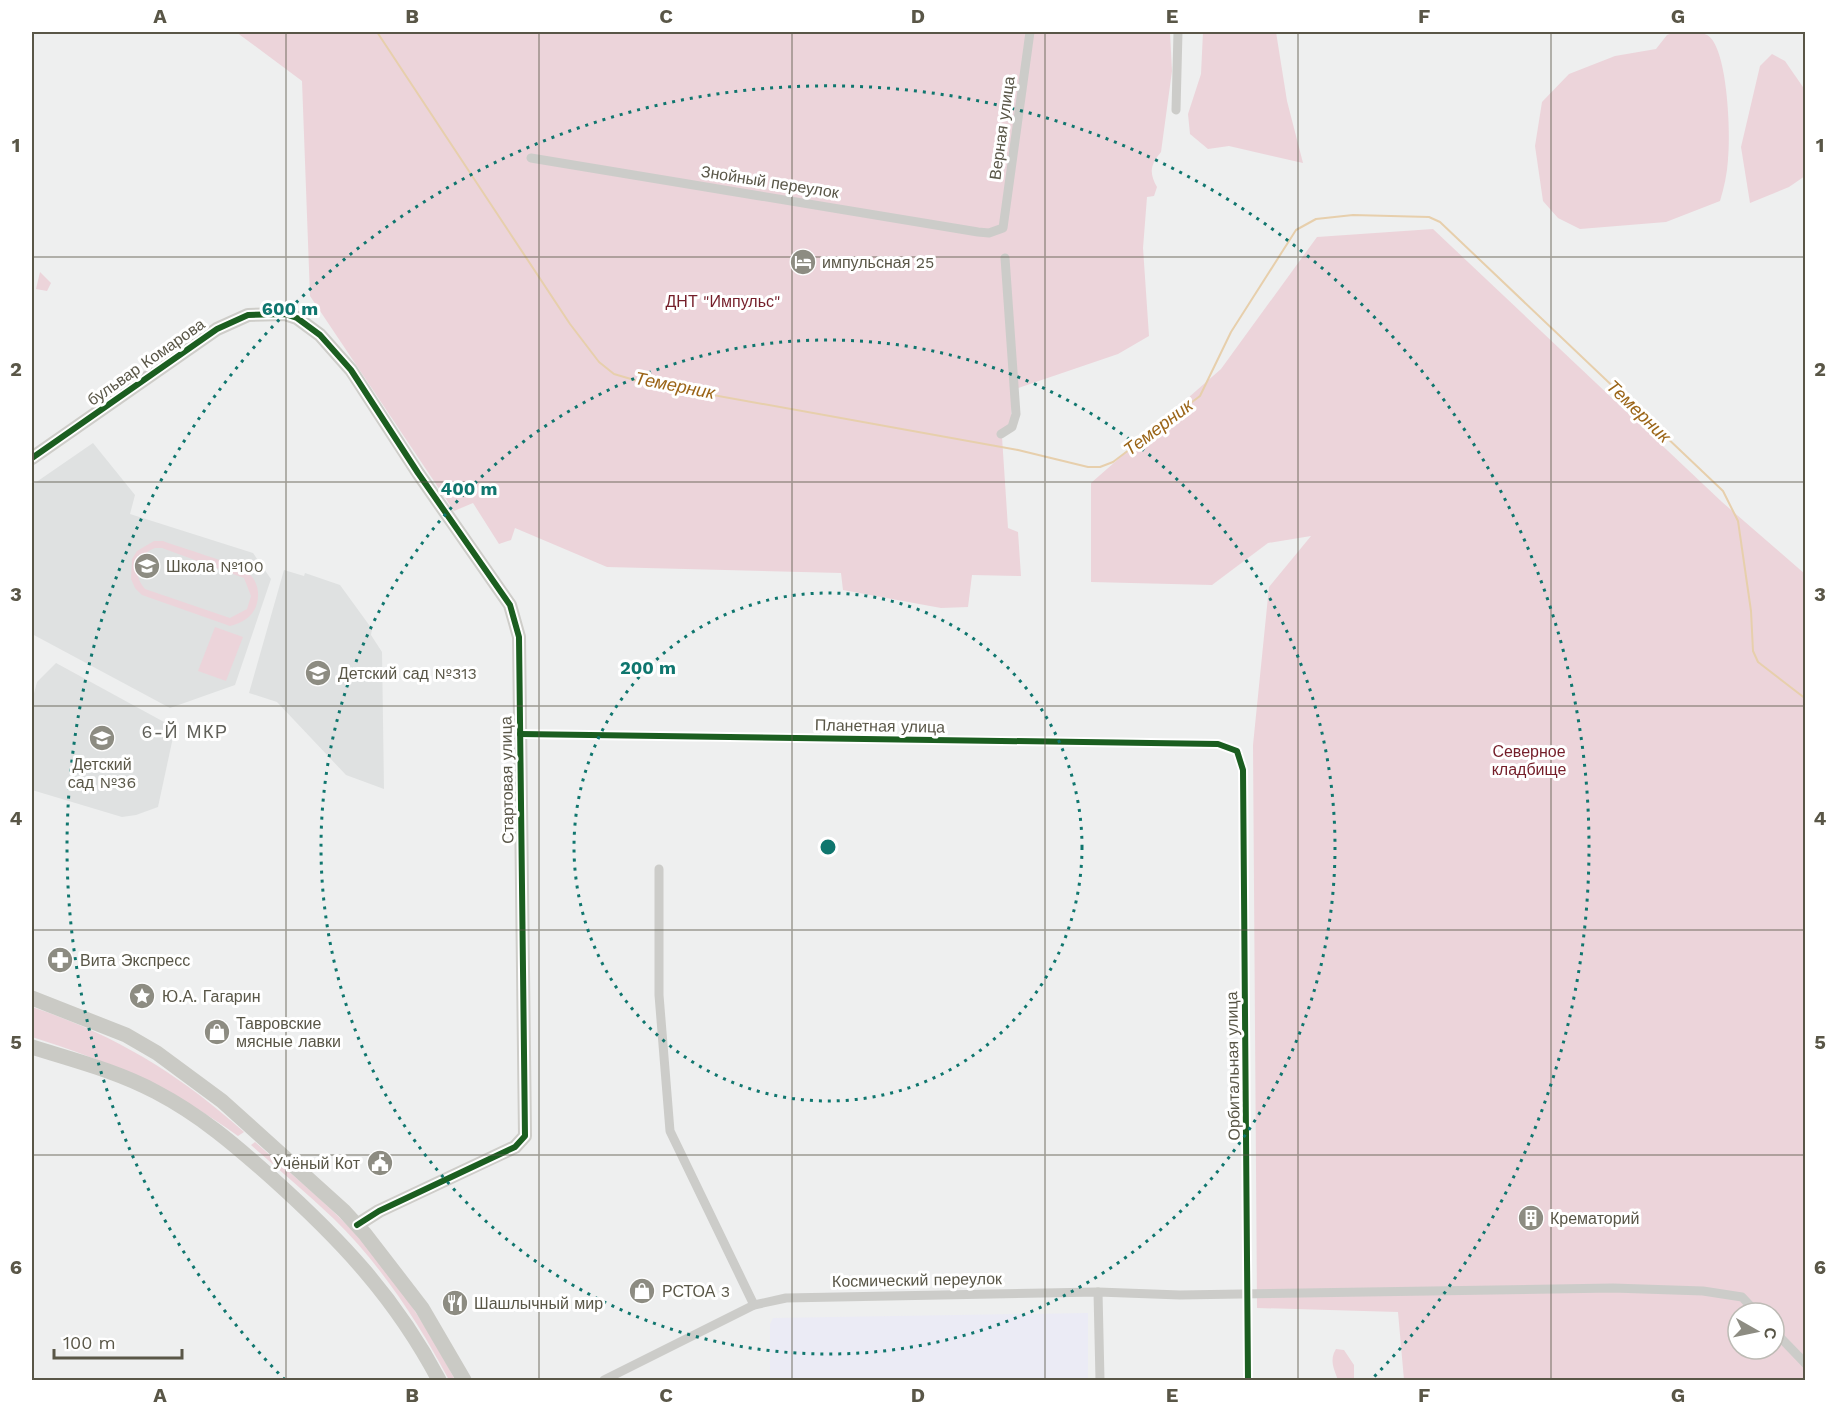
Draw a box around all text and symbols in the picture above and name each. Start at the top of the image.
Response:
text: A [153,4,167,28]
text: B [405,4,419,28]
text: C [659,4,673,28]
text: D [911,4,925,28]
text: E [1166,4,1178,28]
text: F [1418,4,1430,28]
text: G [1671,4,1685,28]
street label: Верная улица [985,75,1019,181]
text: 1 [12,133,20,157]
text: 1 [1816,133,1824,157]
street label: Знойный переулок [700,162,841,202]
hotel icon: импульсная 25 [788,247,818,277]
place label: импульсная 25 [822,253,934,272]
park label: ДНТ "Импульс" [665,292,781,311]
text: 600 m [262,298,318,319]
street label: бульвар Комарова [84,314,208,410]
text: 2 [10,357,22,381]
text: 2 [1814,357,1826,381]
water label: Темерник [633,367,718,403]
water label: Темерник [1603,375,1676,448]
water label: Темерник [1119,393,1198,460]
text: 400 m [441,478,497,499]
school or university icon: Школа №100 [132,551,162,581]
place label: Школа №100 [166,557,264,576]
text: 3 [10,582,22,606]
text: 3 [1814,582,1826,606]
text: 200 m [620,657,676,678]
school or university icon: Детский сад №313 [303,658,333,688]
place label: Детский сад №313 [338,664,477,683]
street label: Планетная улица [815,715,945,737]
street label: Стартовая улица [496,716,518,844]
district label: 6-Й МКР [141,721,229,742]
school or university icon: Детский сад №36 [87,723,117,753]
park label: Северное кладбище [1492,742,1566,779]
place label: Детский сад №36 [68,755,136,792]
text: 4 [10,806,23,830]
text: 4 [1814,806,1827,830]
centre of rings [818,837,838,857]
pharmacy icon: Вита Экспресс [45,945,75,975]
place label: Вита Экспресс [80,951,190,970]
place icon: Ю.А. Гагарин [127,981,157,1011]
place label: Ю.А. Гагарин [162,987,261,1006]
street label: Орбитальная улица [1222,991,1244,1141]
place label: Тавровские мясные лавки [236,1014,341,1051]
shop icon: Тавровские мясные лавки [202,1017,232,1047]
text: 5 [10,1030,22,1054]
text: 5 [1814,1030,1826,1054]
public building icon: Учёный Кот [365,1148,395,1178]
place label: Учёный Кот [273,1154,361,1173]
building icon: Крематорий [1516,1203,1546,1233]
place label: Крематорий [1550,1209,1639,1228]
text: 6 [10,1255,22,1279]
text: 6 [1814,1255,1826,1279]
street label: Космический переулок [832,1269,1003,1291]
shop icon: РСТОА 3 [627,1276,657,1306]
place label: РСТОА 3 [662,1282,730,1301]
restaurant icon: Шашлычный мир [440,1288,470,1318]
place label: Шашлычный мир [474,1294,603,1313]
north arrow [1726,1301,1786,1361]
scale bar [54,1322,182,1360]
text: С [1760,1326,1781,1341]
text: 100 m [63,1332,116,1353]
text: A [153,1383,167,1407]
text: B [405,1383,419,1407]
text: C [659,1383,673,1407]
text: D [911,1383,925,1407]
text: E [1166,1383,1178,1407]
text: F [1418,1383,1430,1407]
text: G [1671,1383,1685,1407]

